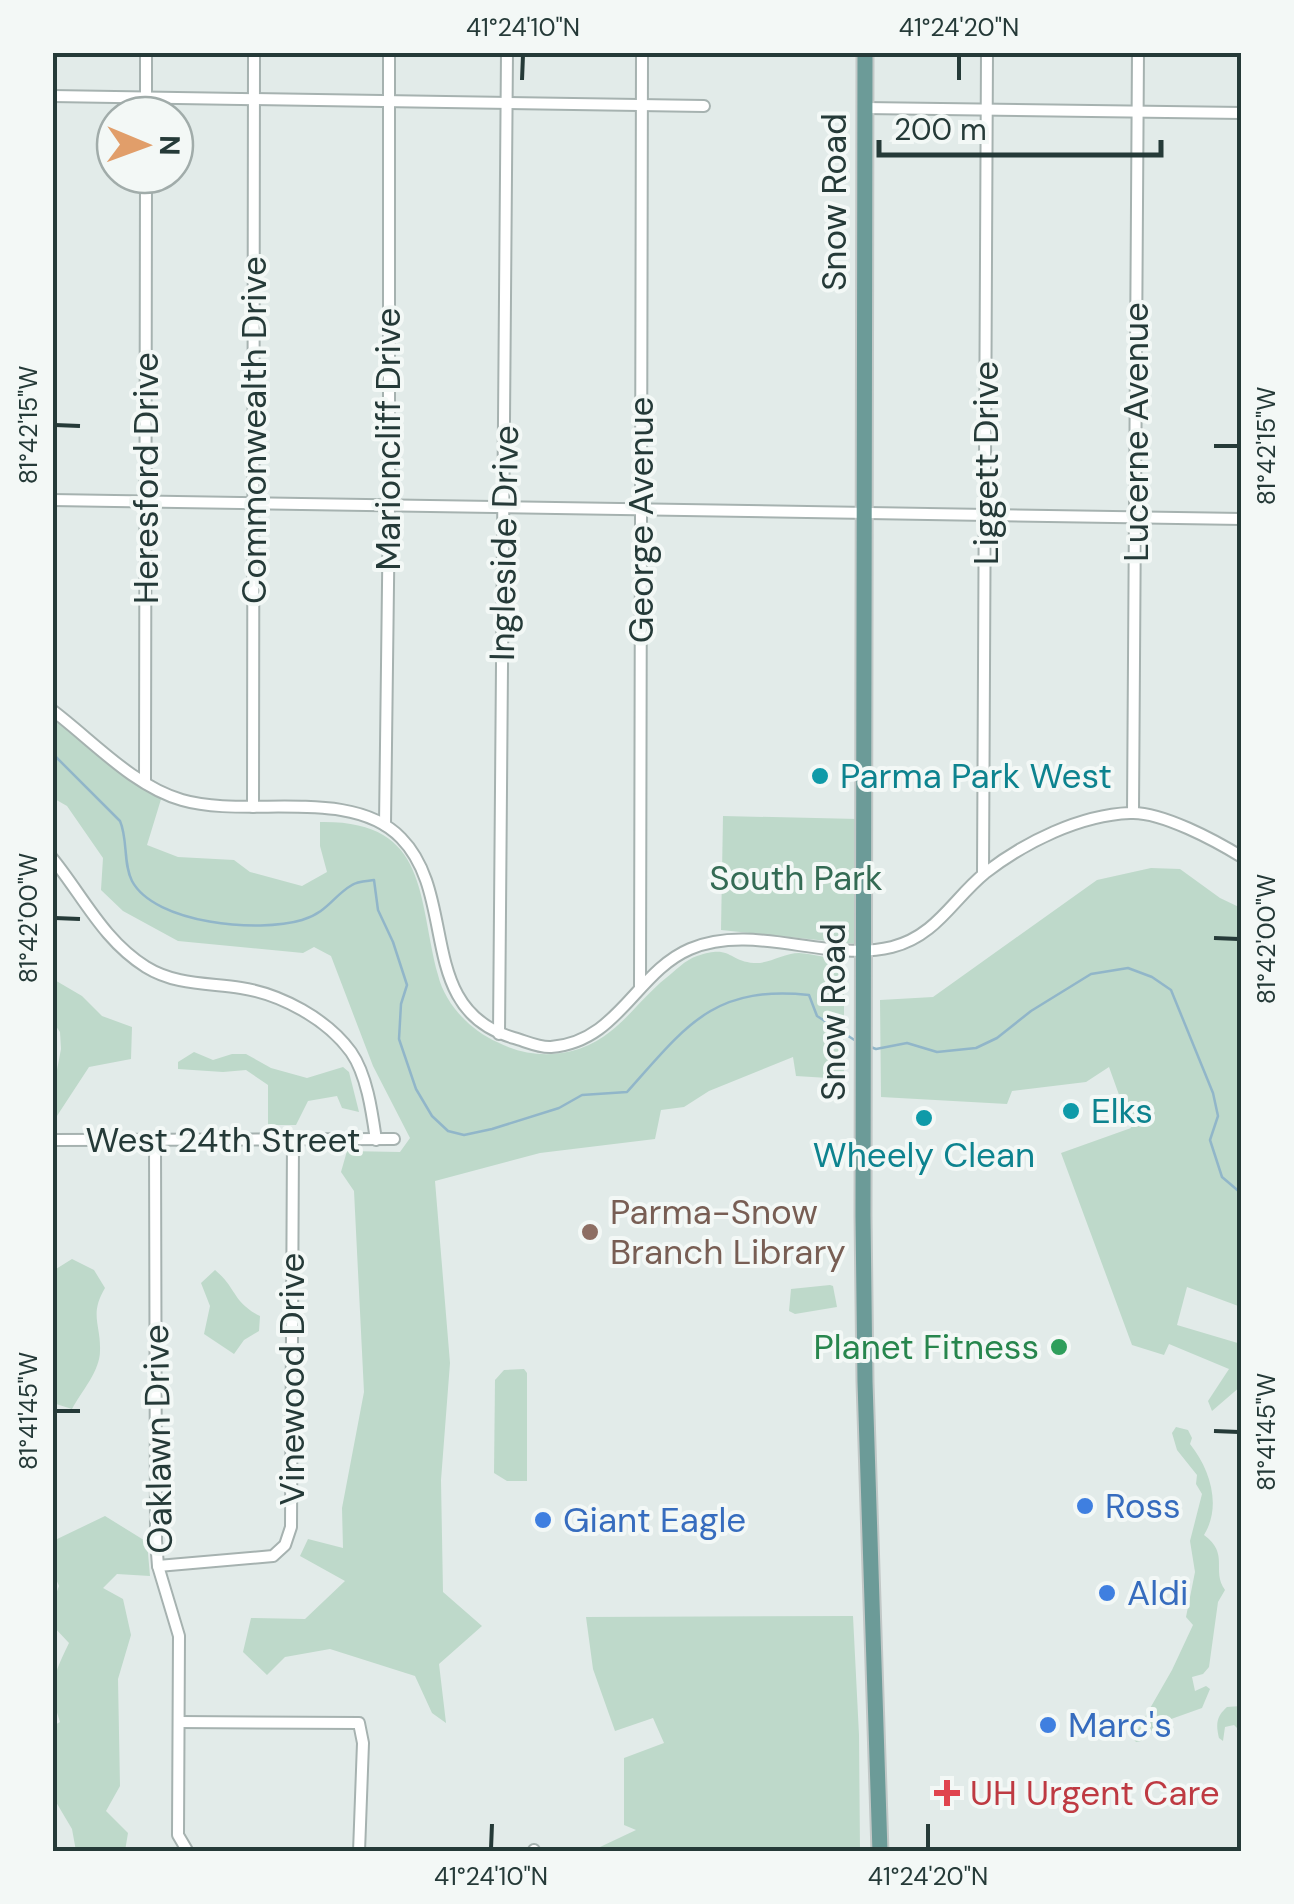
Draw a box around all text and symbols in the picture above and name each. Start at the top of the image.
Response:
text: 41°24'10"N [466,11,580,44]
text: 41°24'20"N [899,11,1019,44]
north arrow [95,95,195,195]
scale bar [879,95,1162,157]
text: 200 m [894,110,987,149]
street label: Snow Road [811,113,857,291]
text: N [151,135,188,156]
street label: Commonwealth Drive [231,256,277,604]
street label: Lucerne Avenue [1113,302,1159,562]
street label: Marioncliff Drive [365,308,411,570]
street label: Heresford Drive [123,352,169,604]
street label: Liggett Drive [963,361,1009,565]
text: 81°42'15"W [12,366,45,484]
text: 81°42'15"W [1250,387,1283,505]
street label: George Avenue [618,397,664,643]
street label: Ingleside Drive [479,425,529,661]
place label: Parma Park West [840,753,1112,799]
marker: Parma Park West [809,765,831,787]
text: 81°42'00"W [12,853,45,983]
park label: South Park [709,855,883,901]
text: 81°42'00"W [1250,874,1283,1004]
street label: Snow Road [810,923,856,1101]
place label: Elks [1091,1088,1153,1134]
marker: Elks [1060,1100,1082,1122]
marker: Wheely Clean [913,1107,935,1129]
street label: West 24th Street [86,1117,360,1163]
place label: Wheely Clean [813,1132,1035,1178]
place label: Parma-Snow Branch Library [610,1189,846,1275]
marker: Parma-Snow Branch Library [579,1221,601,1243]
street label: Vinewood Drive [269,1253,315,1505]
street label: Oaklawn Drive [133,1324,183,1554]
place label: Planet Fitness [813,1324,1039,1370]
marker: Planet Fitness [1048,1336,1070,1358]
text: 81°41'45"W [12,1352,45,1470]
text: 81°41'45"W [1250,1373,1283,1491]
place label: Ross [1105,1483,1181,1529]
marker: Ross [1074,1495,1096,1517]
place label: Giant Eagle [563,1497,746,1543]
marker: Giant Eagle [532,1509,554,1531]
place label: Aldi [1127,1570,1188,1616]
marker: Aldi [1096,1582,1118,1604]
place label: Marc's [1068,1702,1172,1748]
marker: Marc's [1037,1714,1059,1736]
place label: UH Urgent Care [970,1770,1220,1816]
marker: UH Urgent Care [934,1780,960,1806]
text: 41°24'10"N [434,1860,548,1893]
text: 41°24'20"N [868,1860,988,1893]

